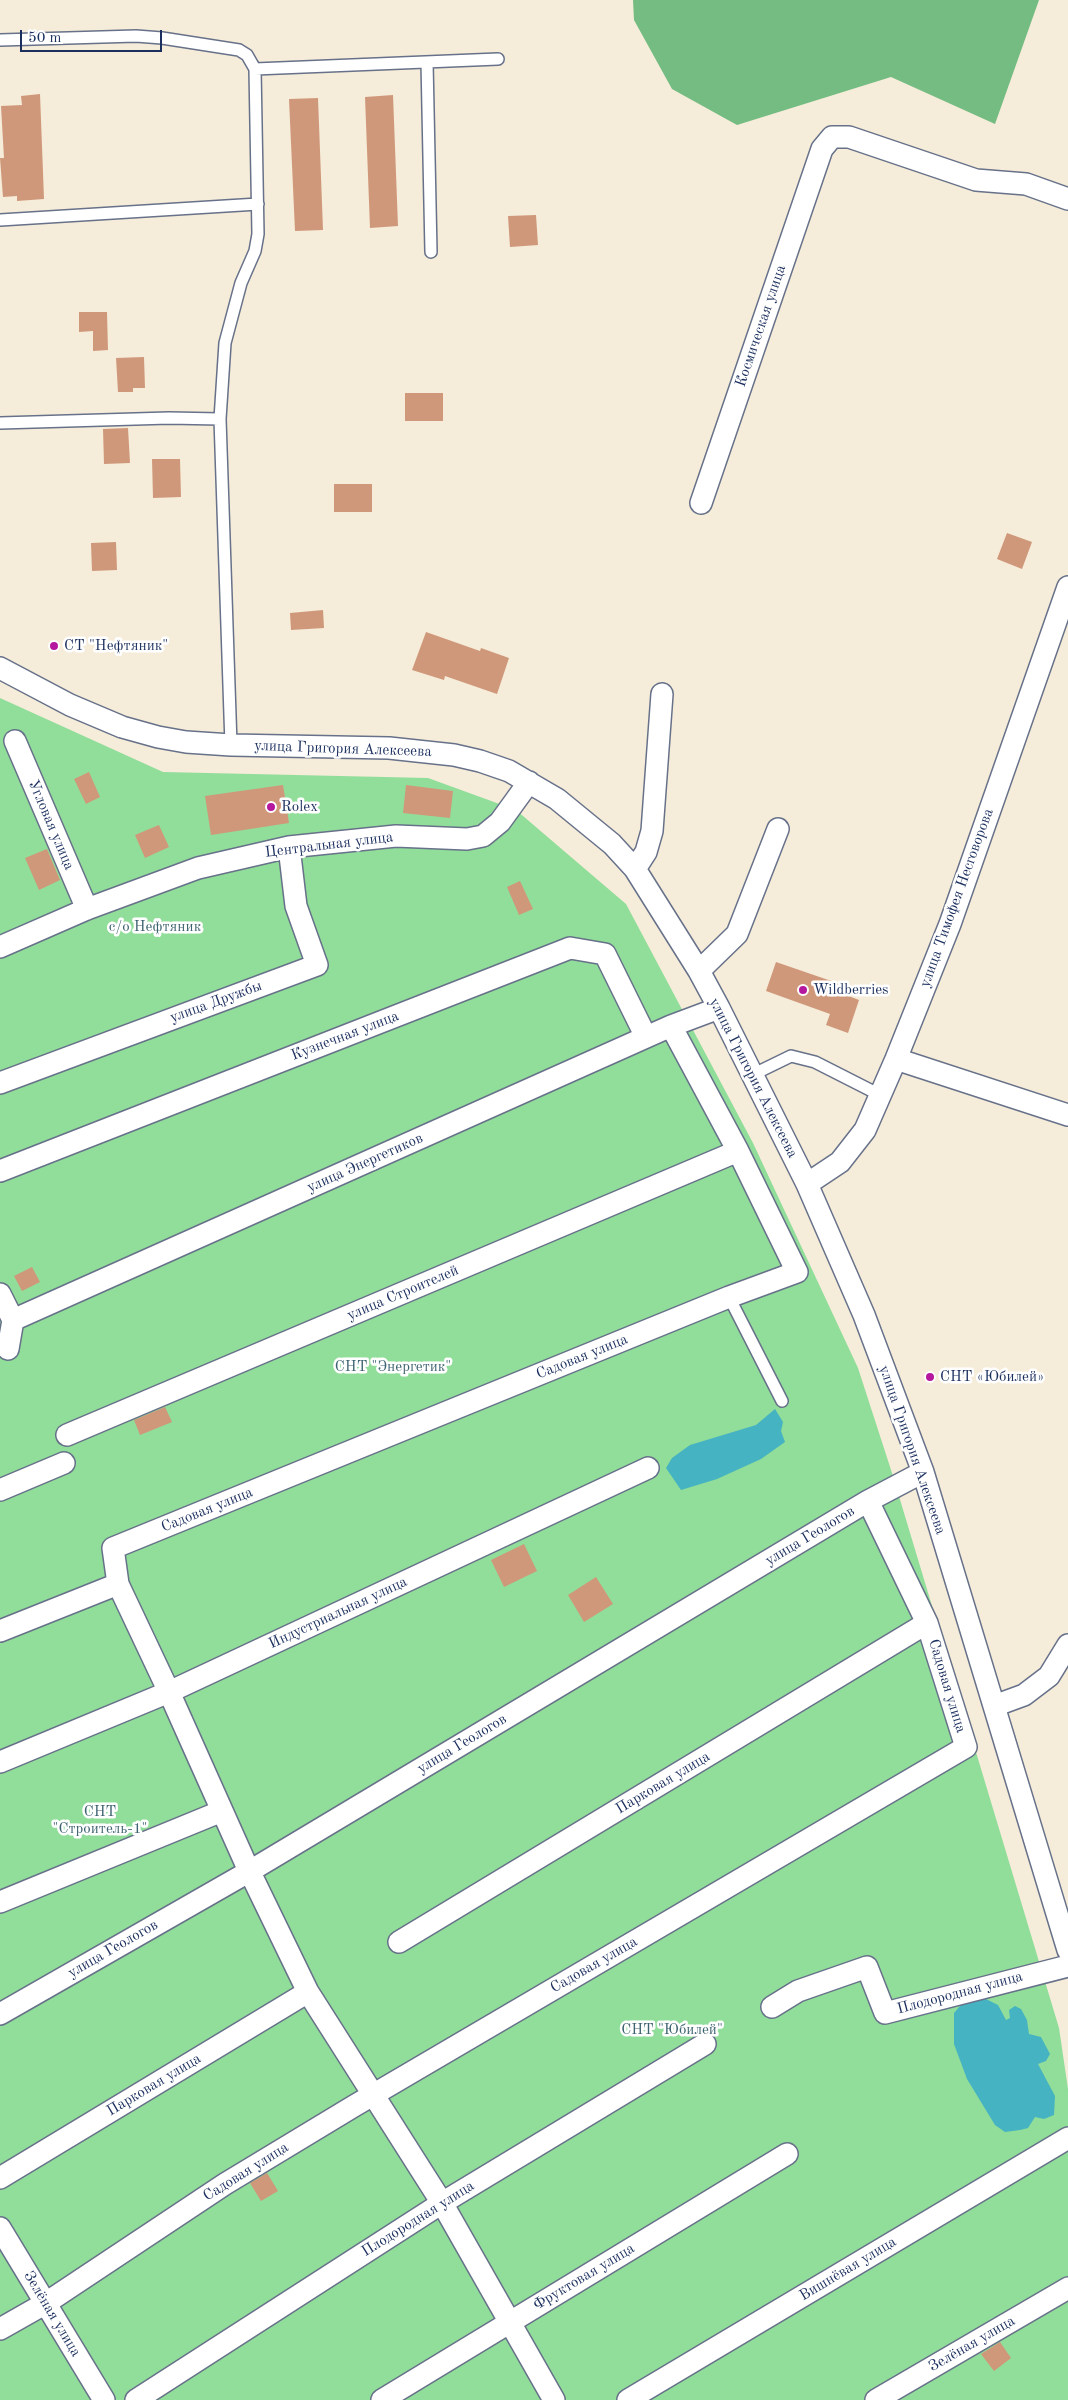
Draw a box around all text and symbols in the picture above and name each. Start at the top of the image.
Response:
scale bar [22,20,165,52]
text: 50 m [28,31,62,46]
street label: Космическая улица [732,263,790,389]
place label: СТ "Нефтяник" [64,637,168,655]
marker: СТ "Нефтяник" [48,640,60,652]
street label: улица Григория Алексеева [254,737,432,761]
street label: Угловая улица [24,777,78,873]
place label: Rolex [281,798,318,816]
marker: Rolex [265,801,277,813]
street label: улица Тимофея Несговорова [916,806,998,990]
street label: Центральная улица [264,828,394,862]
park label: с/о Нефтяник [109,918,201,936]
street label: улица Дружбы [168,977,264,1027]
place label: Wildberries [813,981,889,999]
marker: Wildberries [797,984,809,996]
street label: улица Григория Алексеева [705,995,801,1161]
street label: Кузнечная улица [289,1007,401,1065]
street label: улица Энергетиков [304,1129,426,1197]
street label: улица Строителей [344,1261,462,1325]
street label: Садовая улица [534,1330,630,1384]
park label: СНТ "Энергетик" [335,1358,451,1376]
street label: улица Григория Алексеева [875,1363,949,1537]
place label: СНТ «Юбилей» [940,1368,1044,1386]
marker: СНТ «Юбилей» [924,1371,936,1383]
street label: Садовая улица [159,1483,255,1537]
street label: улица Геологов [762,1502,858,1570]
street label: Индустриальная улица [266,1573,410,1653]
street label: Садовая улица [924,1637,970,1735]
street label: улица Геологов [414,1710,510,1778]
street label: Парковая улица [613,1748,713,1818]
park label: СНТ "Строитель-1" [52,1803,148,1838]
street label: улица Геологов [65,1916,161,1982]
street label: Садовая улица [547,1933,641,1997]
street label: Плодородная улица [895,1968,1025,2018]
park label: СНТ "Юбилей" [621,2021,723,2039]
street label: Парковая улица [104,2050,204,2120]
street label: Садовая улица [200,2139,292,2205]
street label: Плодородная улица [358,2177,478,2261]
street label: Вишнёвая улица [796,2233,900,2305]
street label: Фруктовая улица [530,2240,638,2314]
street label: Зелёная улица [19,2268,85,2360]
street label: Зелёная улица [926,2312,1018,2376]

